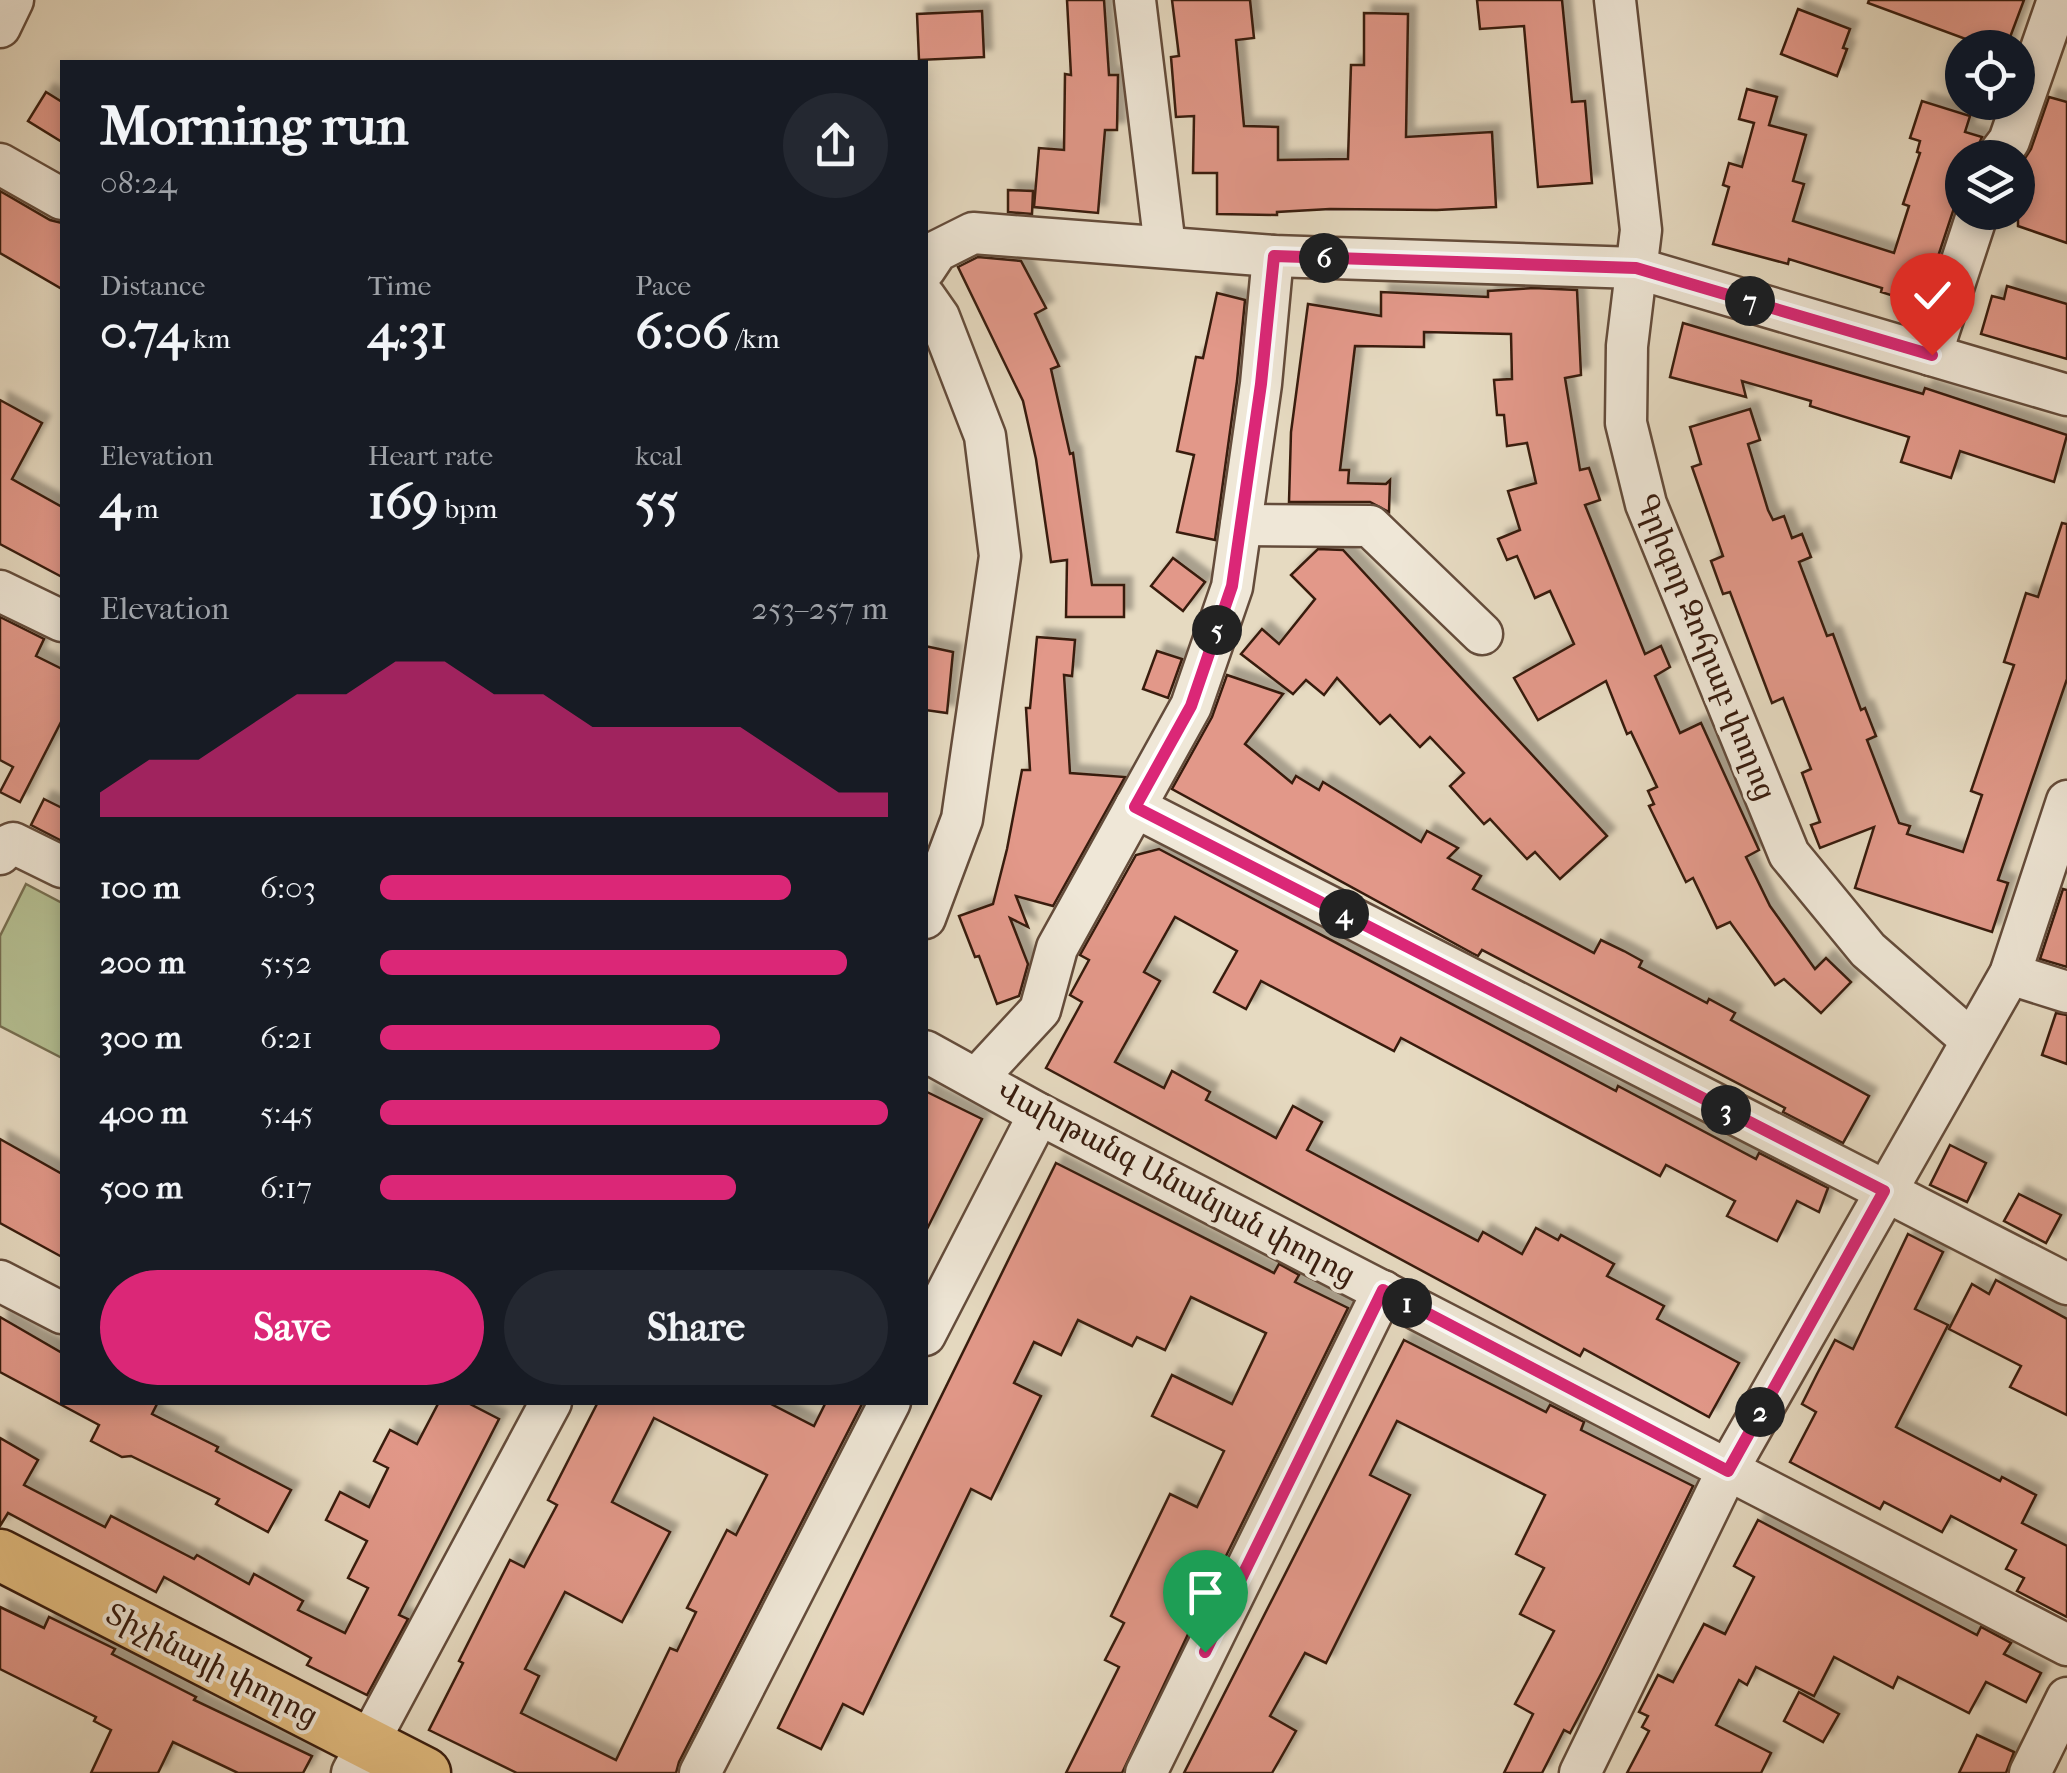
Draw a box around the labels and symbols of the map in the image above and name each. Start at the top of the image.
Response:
pin: 6 [1299,233,1349,283]
pin [1890,253,1975,356]
pin: 7 [1725,276,1775,326]
street label: Գրիգոր Զոհրաբ փողոց [1629,489,1783,805]
pin: 5 [1192,605,1242,655]
pin: 4 [1319,889,1369,939]
street label: Վախթանգ Անանյան փողոց [991,1073,1361,1293]
pin: 3 [1701,1085,1751,1135]
pin: 1 [1382,1278,1432,1328]
pin: 2 [1735,1387,1785,1437]
pin [1163,1550,1248,1653]
street label: Տիչինայի փողոց [100,1596,324,1734]

